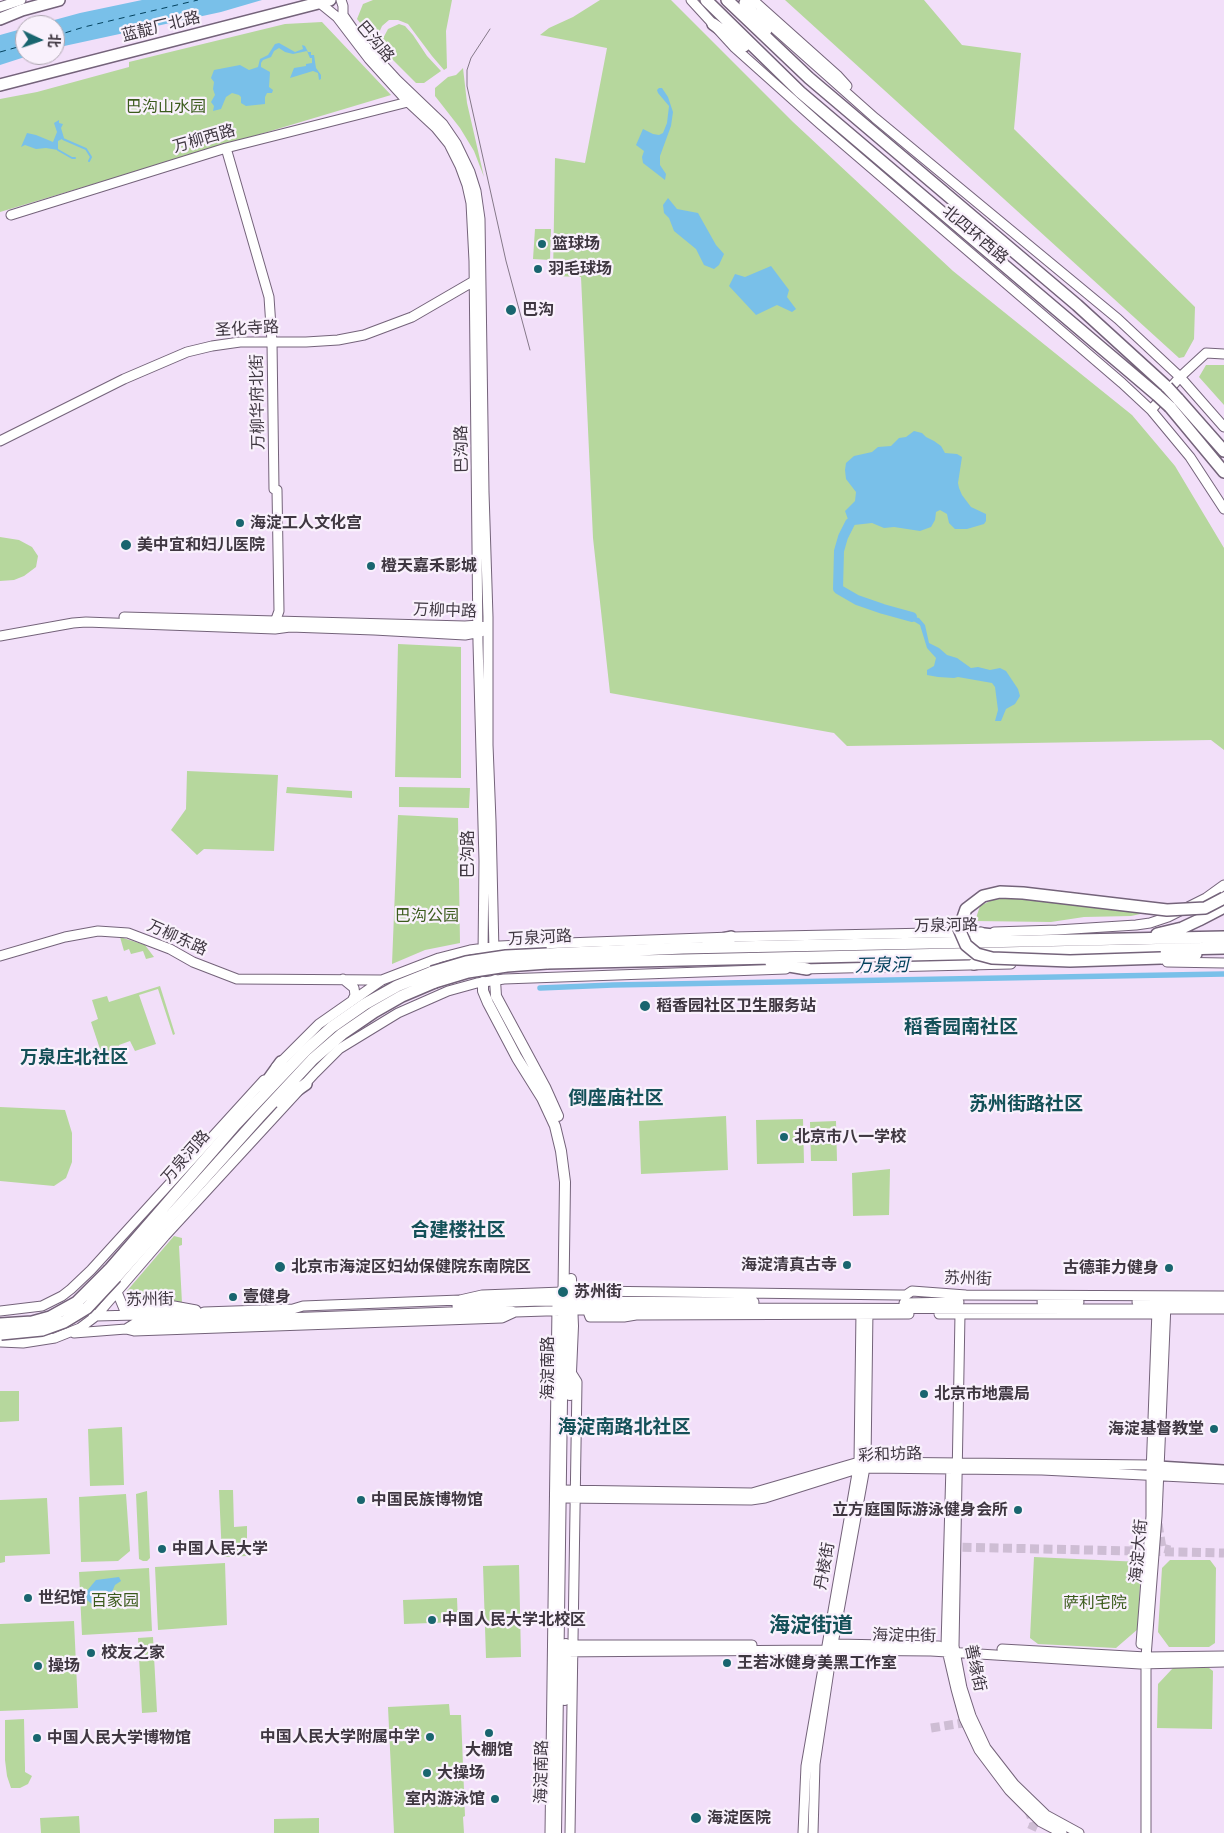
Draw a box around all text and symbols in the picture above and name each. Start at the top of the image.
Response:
street label: 蓝靛厂北路 [120,8,202,46]
north arrow [15,15,65,65]
street label: 巴沟路 [352,17,398,67]
text: 北 [45,33,64,48]
park label: 巴沟山水园 [126,97,206,117]
street label: 万柳西路 [171,121,237,157]
street label: 北四环西路 [938,202,1012,268]
place label: 篮球场 [552,234,600,254]
marker: 篮球场 [536,238,548,250]
place label: 羽毛球场 [548,259,612,279]
marker: 羽毛球场 [532,263,544,275]
place label: 巴沟 [522,300,554,320]
marker: 巴沟 [504,303,518,317]
street label: 圣化寺路 [215,318,279,340]
street label: 万柳华府北街 [248,354,268,450]
street label: 巴沟路 [452,425,472,473]
place label: 海淀工人文化宫 [250,513,362,533]
marker: 海淀工人文化宫 [234,517,246,529]
place label: 美中宜和妇儿医院 [137,535,265,555]
marker: 美中宜和妇儿医院 [119,538,133,552]
place label: 橙天嘉禾影城 [381,556,477,576]
marker: 橙天嘉禾影城 [365,560,377,572]
street label: 万柳中路 [413,600,477,622]
street label: 巴沟路 [458,830,478,878]
park label: 巴沟公园 [395,906,459,926]
street label: 万柳东路 [144,916,210,960]
street label: 万泉河路 [914,916,978,936]
street label: 万泉河路 [508,927,572,949]
water label: 万泉河 [855,955,909,977]
place label: 稻香园社区卫生服务站 [656,996,816,1016]
marker: 稻香园社区卫生服务站 [638,999,652,1013]
district label: 稻香园南社区 [904,1017,1018,1039]
district label: 万泉庄北社区 [20,1047,128,1069]
district label: 倒座庙社区 [569,1088,663,1110]
district label: 苏州街路社区 [969,1094,1083,1116]
street label: 万泉河路 [158,1127,214,1187]
place label: 北京市八一学校 [794,1127,906,1147]
marker: 北京市八一学校 [778,1131,790,1143]
district label: 合建楼社区 [411,1220,505,1242]
place label: 海淀清真古寺 [741,1255,837,1275]
place label: 北京市海淀区妇幼保健院东南院区 [291,1257,531,1277]
place label: 古德菲力健身 [1063,1258,1159,1278]
marker: 海淀清真古寺 [841,1259,853,1271]
marker: 北京市海淀区妇幼保健院东南院区 [273,1260,287,1274]
marker: 古德菲力健身 [1163,1262,1175,1274]
street label: 苏州街 [944,1269,992,1289]
place label: 苏州街 [574,1282,622,1302]
marker: 苏州街 [556,1285,570,1299]
place label: 壹健身 [243,1287,291,1307]
street label: 苏州街 [126,1290,174,1310]
marker: 壹健身 [227,1291,239,1303]
street label: 海淀南路 [538,1336,558,1400]
place label: 北京市地震局 [934,1384,1030,1404]
marker: 北京市地震局 [918,1388,930,1400]
district label: 海淀南路北社区 [558,1417,690,1439]
place label: 海淀基督教堂 [1108,1419,1204,1439]
marker: 海淀基督教堂 [1208,1423,1220,1435]
street label: 彩和坊路 [858,1444,922,1466]
place label: 中国民族博物馆 [371,1490,483,1510]
marker: 中国民族博物馆 [355,1494,367,1506]
place label: 立方庭国际游泳健身会所 [832,1500,1008,1520]
marker: 立方庭国际游泳健身会所 [1012,1504,1024,1516]
street label: 海淀大街 [1127,1518,1151,1584]
place label: 中国人民大学 [172,1539,268,1559]
street label: 丹棱街 [811,1541,839,1591]
marker: 中国人民大学 [156,1543,168,1555]
place label: 世纪馆 [38,1588,86,1608]
park label: 百家园 [91,1591,139,1611]
marker: 世纪馆 [22,1592,34,1604]
park label: 萨利宅院 [1063,1593,1127,1613]
place label: 中国人民大学北校区 [442,1610,586,1630]
district label: 海淀街道 [769,1613,853,1639]
marker: 中国人民大学北校区 [426,1614,438,1626]
street label: 海淀中街 [872,1626,936,1646]
place label: 校友之家 [101,1643,165,1663]
street label: 善缘街 [961,1643,989,1693]
marker: 校友之家 [85,1647,97,1659]
place label: 王若冰健身美黑工作室 [737,1653,897,1673]
place label: 操场 [48,1656,80,1676]
marker: 王若冰健身美黑工作室 [721,1657,733,1669]
marker: 操场 [32,1660,44,1672]
place label: 中国人民大学附属中学 [260,1727,420,1747]
marker: 大棚馆 [483,1727,495,1739]
place label: 中国人民大学博物馆 [47,1728,191,1748]
marker: 中国人民大学附属中学 [424,1731,436,1743]
marker: 中国人民大学博物馆 [31,1732,43,1744]
place label: 大棚馆 [465,1740,513,1760]
street label: 海淀南路 [532,1740,552,1804]
place label: 大操场 [437,1763,485,1783]
marker: 大操场 [421,1767,433,1779]
place label: 室内游泳馆 [405,1789,485,1809]
marker: 室内游泳馆 [489,1793,501,1805]
place label: 海淀医院 [707,1808,771,1828]
marker: 海淀医院 [689,1811,703,1825]

